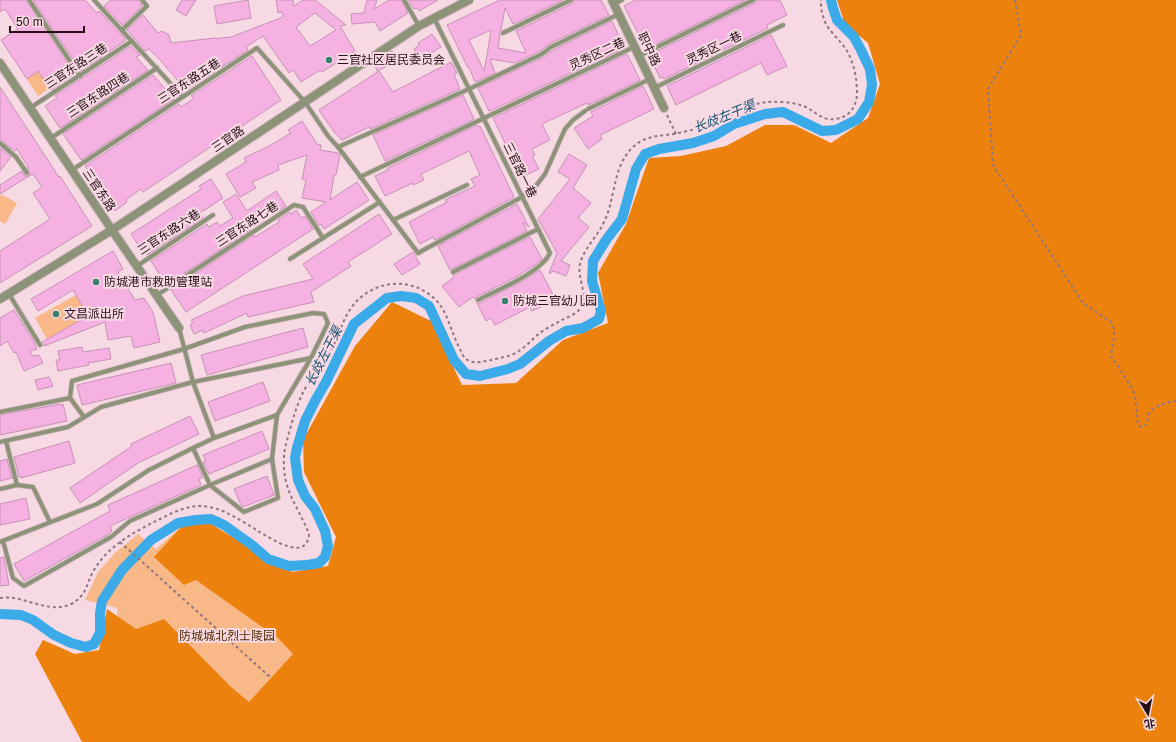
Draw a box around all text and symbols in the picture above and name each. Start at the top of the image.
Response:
scale bar [10,8,84,34]
text: 50 m [16,15,43,29]
street label: 灵秀区一巷 [684,29,744,67]
street label: 职中路 [635,30,663,68]
street label: 灵秀区二巷 [567,35,627,73]
street label: 三官东路三巷 [42,41,110,91]
place label: 三官社区居民委员会 [337,53,445,67]
marker: 三官社区居民委员会 [324,55,334,65]
street label: 三官东路五巷 [155,56,223,106]
street label: 三官东路四巷 [64,70,132,120]
water label: 长歧左干渠 [691,97,759,136]
street label: 三官路 [209,123,247,155]
street label: 三官路一巷 [501,140,539,200]
street label: 三官东路 [80,166,118,214]
street label: 三官东路七巷 [213,199,281,249]
street label: 三官东路六巷 [135,207,203,257]
place label: 防城港市救助管理站 [104,275,212,289]
marker: 防城港市救助管理站 [91,277,101,287]
place label: 防城三官幼儿园 [513,294,597,308]
marker: 防城三官幼儿园 [500,296,510,306]
place label: 文昌派出所 [64,307,124,321]
marker: 文昌派出所 [51,309,61,319]
water label: 长歧左干渠 [302,322,346,389]
park label: 防城城北烈士陵园 [179,629,275,643]
north arrow [1128,694,1168,734]
text: 北 [1143,717,1156,731]

